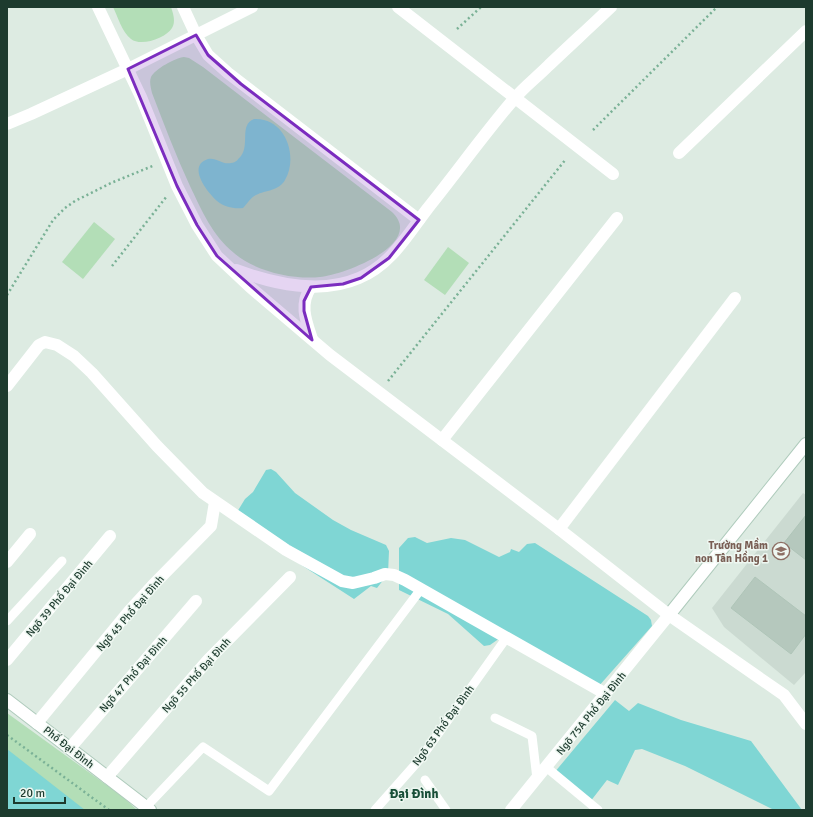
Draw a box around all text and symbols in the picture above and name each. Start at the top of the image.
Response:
place label: Trường Mầm non Tân Hồng 1 [695,537,768,565]
school or university icon: Trường Mầm non Tân Hồng 1 [771,541,791,561]
street label: Ngõ 39 Phố Đại Đình [23,557,95,639]
street label: Ngõ 45 Phố Đại Đình [93,572,167,654]
street label: Ngõ 47 Phố Đại Đình [96,633,170,715]
street label: Ngõ 55 Phố Đại Đình [158,634,234,716]
street label: Ngõ 75A Phố Đại Đình [553,668,629,758]
street label: Ngõ 63 Phố Đại Đình [409,682,477,768]
street label: Phố Đại Đình [41,723,97,771]
scale bar [14,779,65,805]
text: 20 m [20,786,45,801]
district label: Đại Đình [389,786,439,802]

